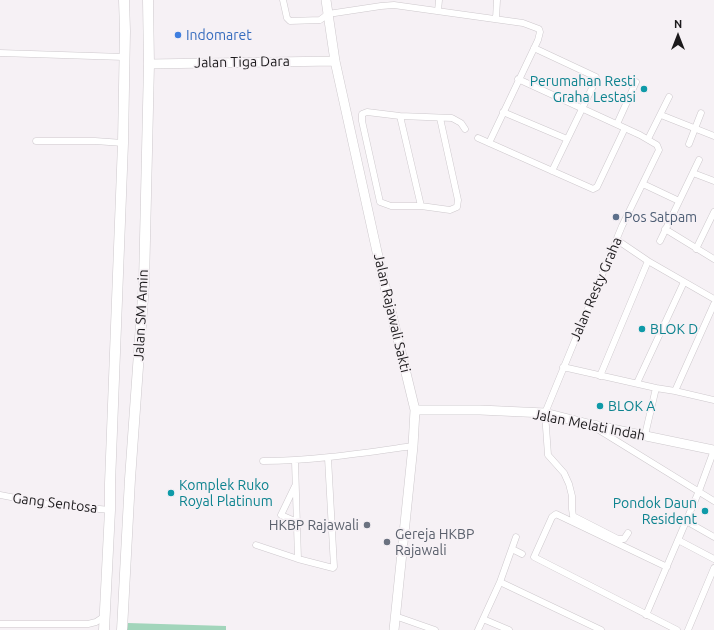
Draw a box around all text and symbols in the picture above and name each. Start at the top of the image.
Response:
north arrow [658,16,698,56]
text: N [674,18,682,30]
place label: Indomaret [186,27,252,43]
marker: Indomaret [173,30,183,40]
street label: Jalan Tiga Dara [194,53,290,71]
place label: Perumahan Resti Graha Lestasi [530,73,636,106]
marker: Perumahan Resti Graha Lestasi [639,84,649,94]
place label: Pos Satpam [624,209,697,225]
marker: Pos Satpam [611,212,621,222]
street label: Jalan Resty Graha [567,235,625,343]
street label: Jalan Rajawali Sakti [370,252,414,374]
street label: Jalan SM Amin [130,269,152,361]
place label: BLOK D [650,321,698,337]
marker: BLOK D [637,324,647,334]
place label: BLOK A [608,398,655,414]
marker: BLOK A [595,401,605,411]
street label: Jalan Melati Indah [531,406,647,444]
place label: Komplek Ruko Royal Platinum [179,477,273,510]
marker: Komplek Ruko Royal Platinum [166,488,176,498]
street label: Gang Sentosa [11,489,99,517]
place label: Pondok Daun Resident [613,495,697,528]
marker: Pondok Daun Resident [700,506,710,516]
place label: HKBP Rajawali [269,517,359,533]
marker: HKBP Rajawali [362,520,372,530]
place label: Gereja HKBP Rajawali [395,526,474,558]
marker: Gereja HKBP Rajawali [382,537,392,547]

